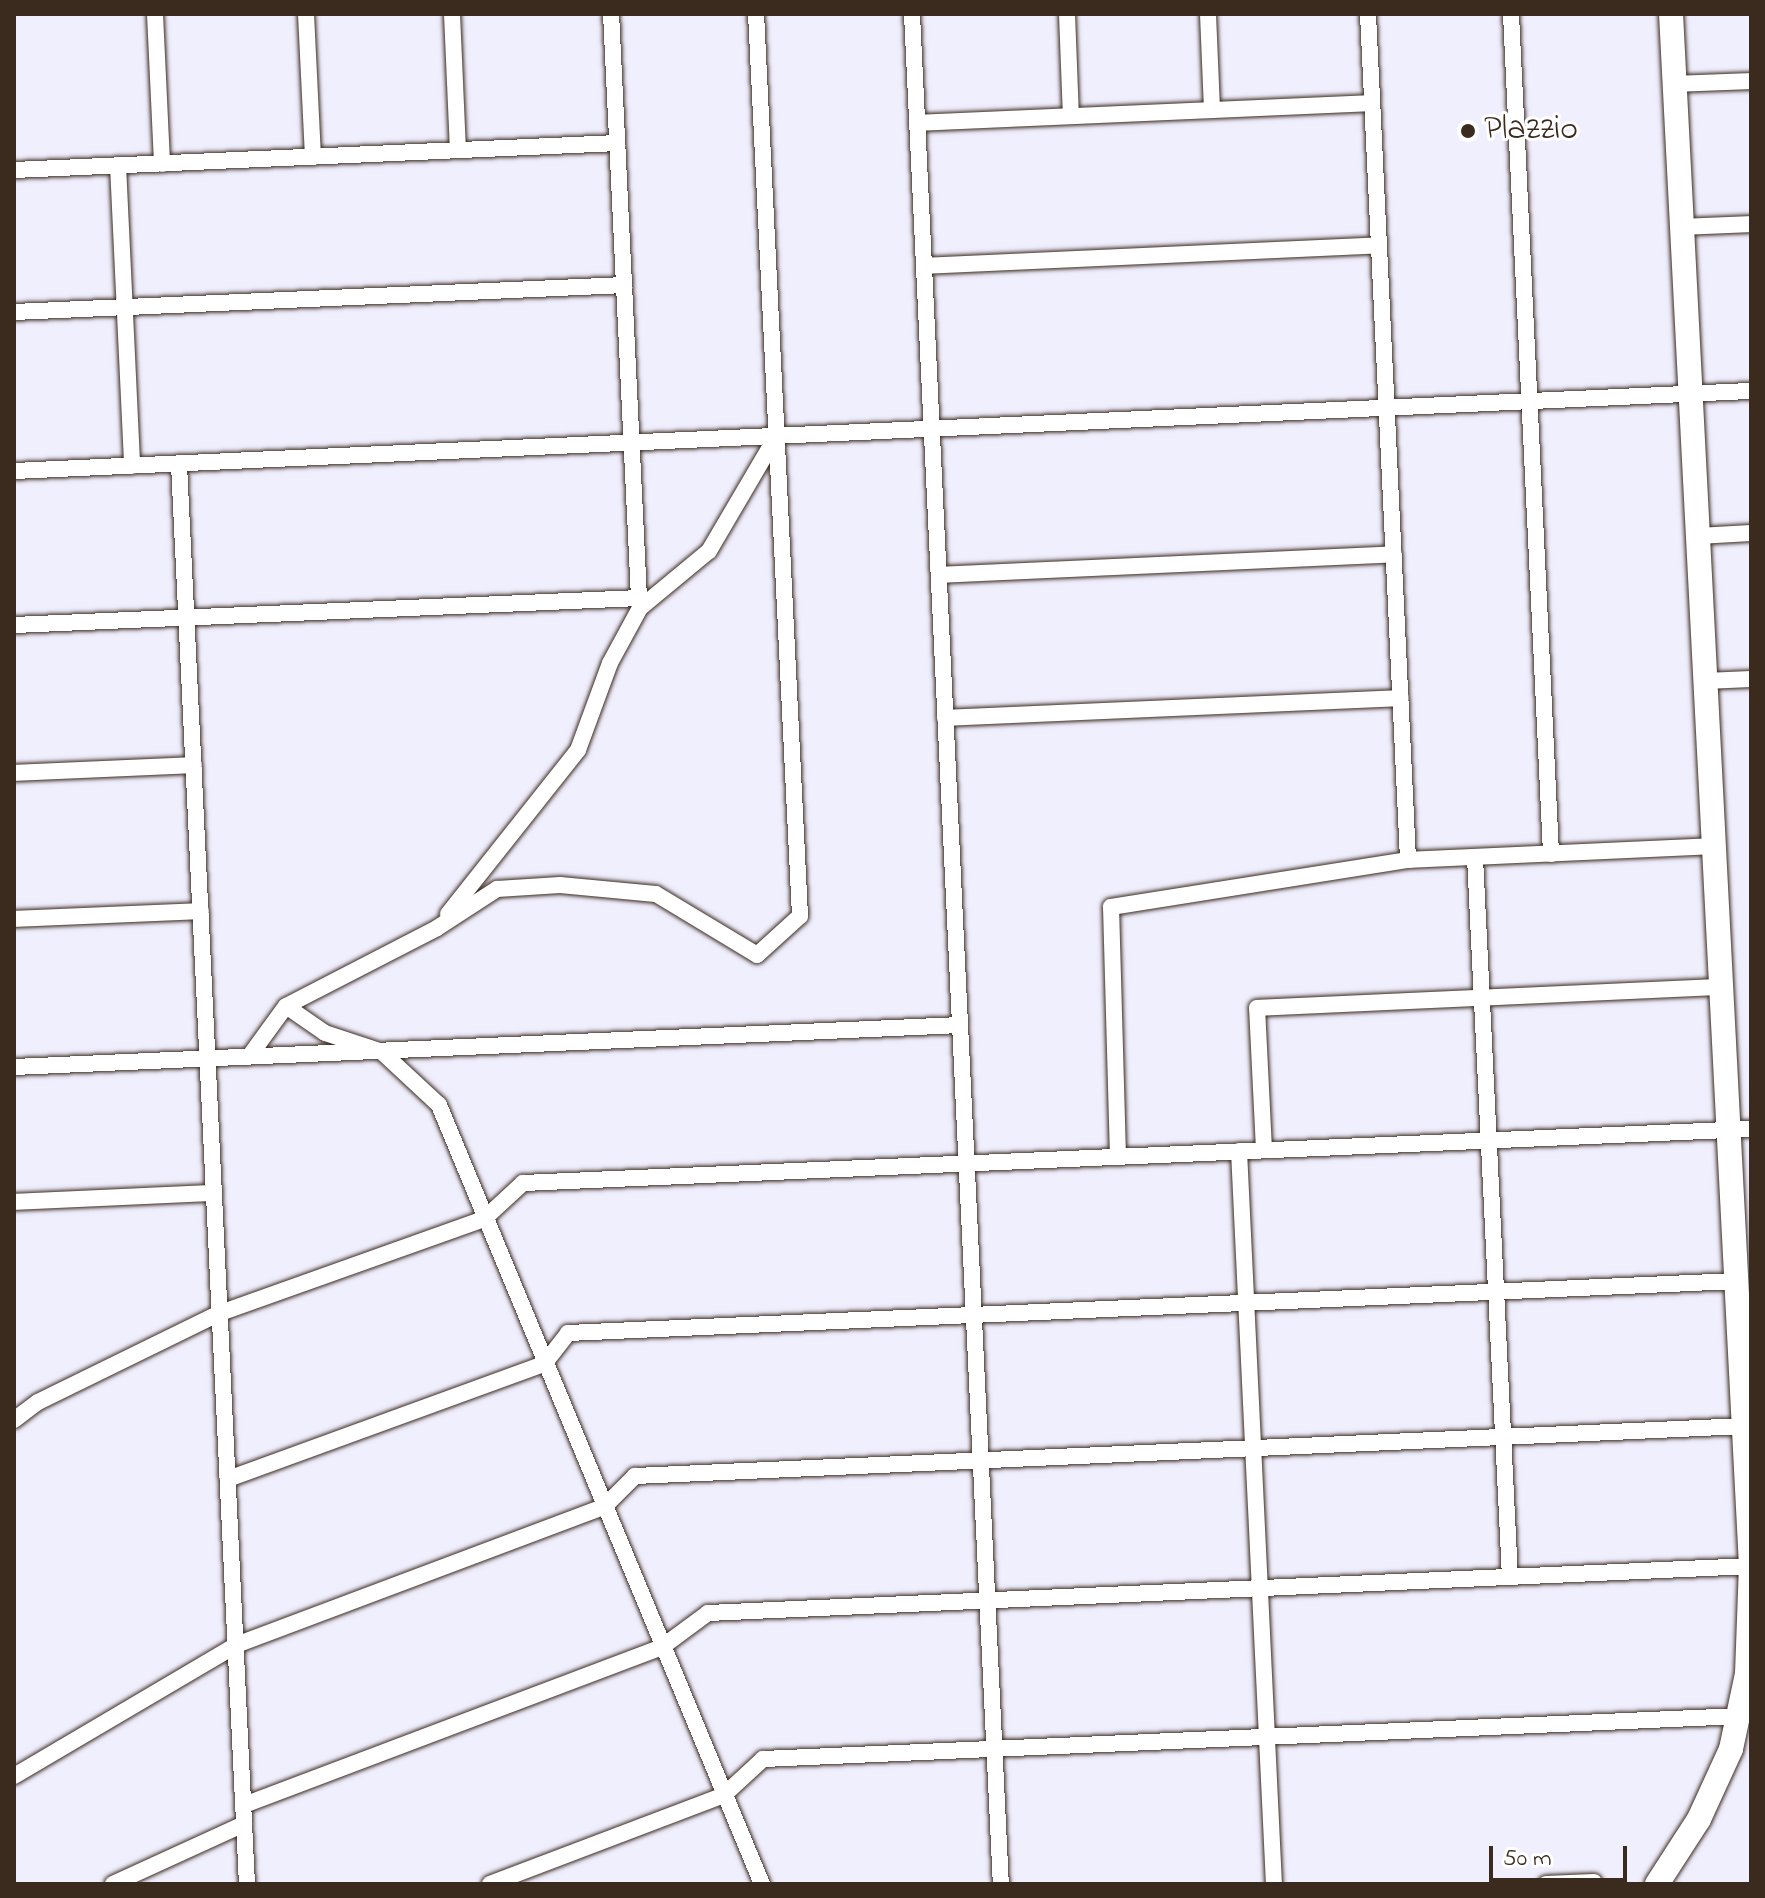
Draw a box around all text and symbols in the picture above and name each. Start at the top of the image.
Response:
place label: Plazzio [1484,111,1578,151]
marker: Plazzio [1459,122,1477,140]
scale bar [1493,1830,1631,1880]
text: 50 m [1503,1842,1552,1877]

